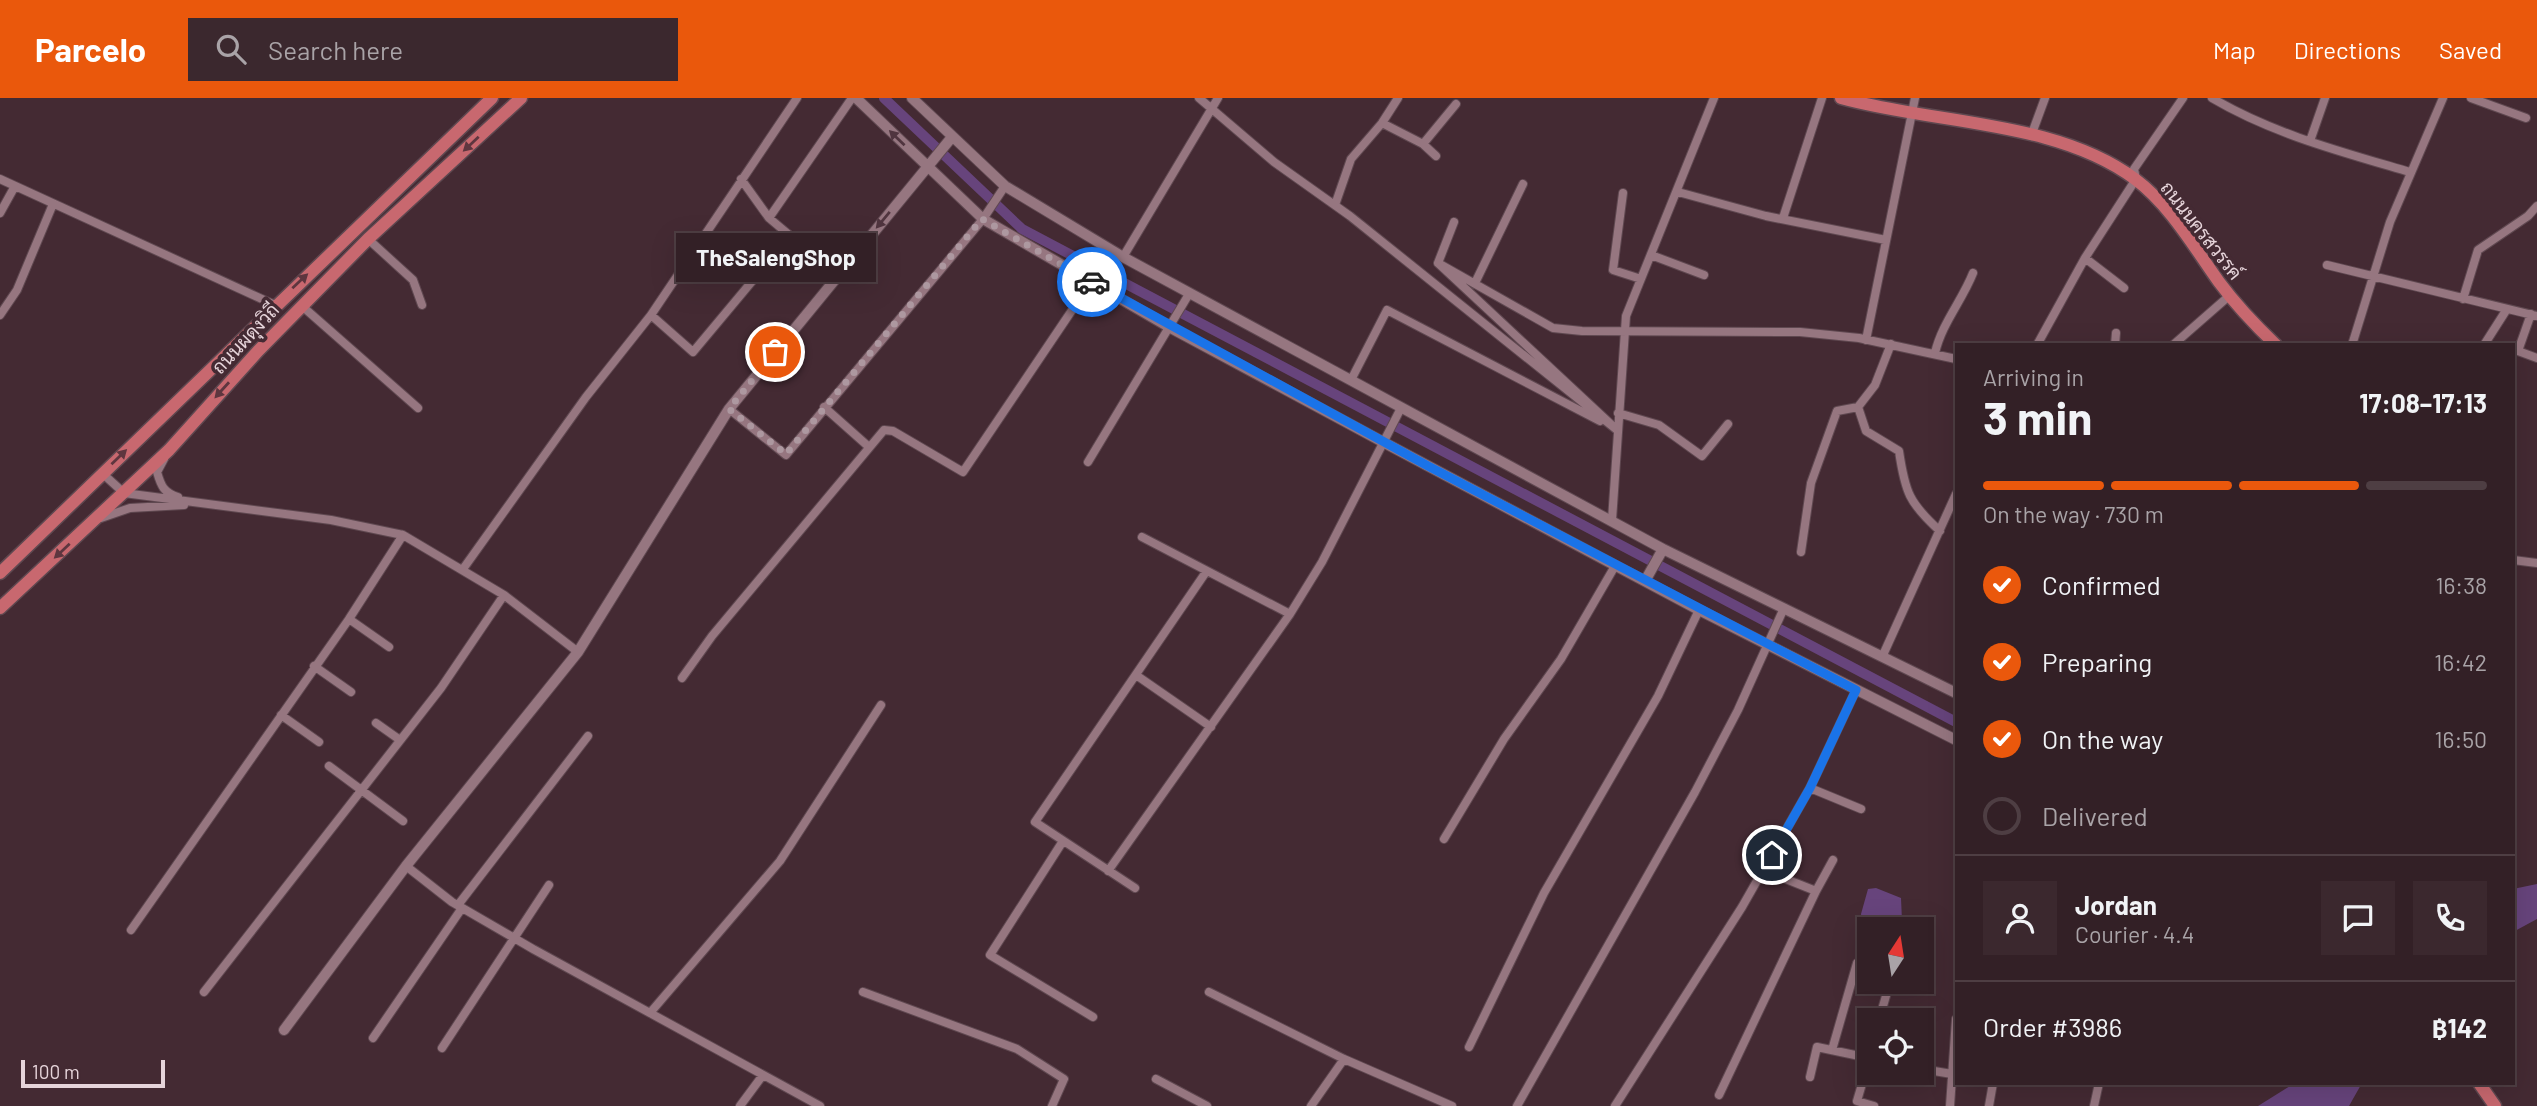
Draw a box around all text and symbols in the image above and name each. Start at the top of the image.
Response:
search box [188,18,678,81]
text: Parcelo [35,29,146,69]
icon: search [212,30,250,68]
text: Search here [268,34,403,65]
text: Map [2213,35,2256,64]
text: Directions [2294,35,2401,64]
text: Saved [2439,35,2502,64]
one-way arrow [889,131,906,147]
one-way arrow [463,136,480,152]
street label: ถนนนครสวรรค์ [2156,176,2248,284]
one-way arrow [876,210,891,228]
callout: TheSalengShop [675,233,875,282]
text: TheSalengShop [696,243,856,271]
courier [1057,247,1127,317]
icon: car [1073,263,1111,301]
one-way arrow [291,274,308,290]
street label: ถนนผดุงวิถี [207,298,285,379]
pin [745,322,805,382]
icon: bag [756,333,794,371]
text: Arriving in [1983,363,2084,391]
one-way arrow [215,381,231,398]
text: 17:08–17:13 [2359,387,2487,418]
text: 3 min [1983,389,2092,444]
one-way arrow [110,449,127,465]
text: On the way · 730 m [1983,500,2164,528]
one-way arrow [53,543,71,559]
icon: check [1983,566,2021,604]
text: Confirmed [2042,569,2161,600]
text: 16:38 [2435,571,2487,599]
icon: check [1983,643,2021,681]
text: Preparing [2042,646,2152,677]
text: 16:42 [2434,648,2487,676]
icon: check [1983,720,2021,758]
text: On the way [2042,723,2163,754]
text: 16:50 [2434,725,2487,753]
text: Delivered [2042,800,2148,831]
pin [1742,825,1802,885]
icon: home [1753,836,1791,874]
button: person [1983,881,2057,955]
button: chat [2321,881,2395,955]
button: phone [2413,881,2487,955]
text: Jordan [2075,889,2157,920]
north arrow [1857,917,1934,994]
map controls [1857,917,1934,1085]
text: Courier · 4.4 [2075,920,2194,948]
button: locate [1857,1008,1934,1085]
text: Order #3986 [1983,1011,2122,1042]
text: ฿142 [2432,1012,2487,1043]
scale bar [21,1057,164,1089]
text: 100 m [32,1060,80,1083]

